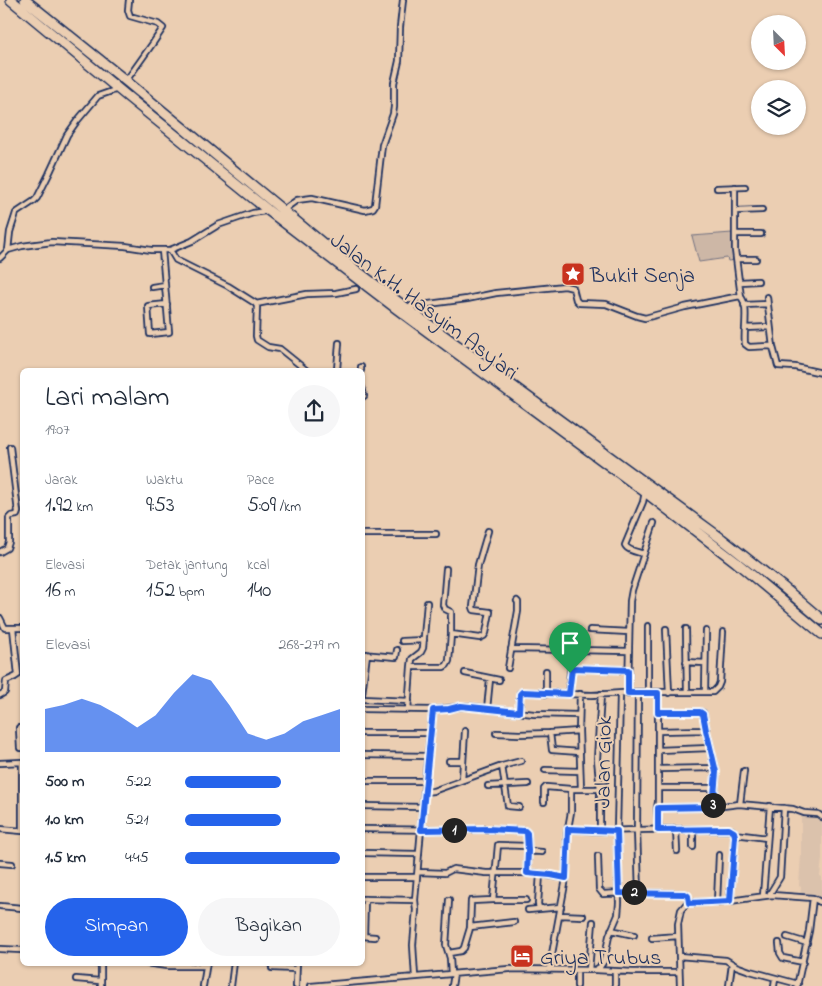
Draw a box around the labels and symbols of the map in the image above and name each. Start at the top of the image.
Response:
north arrow [751,15,806,70]
street label: Jalan K.H. Hasyim Asy'ari [322,226,524,390]
place icon: Bukit Senja [560,261,586,287]
place label: Bukit Senja [589,261,695,293]
pin [549,622,591,673]
street label: Jalan Giok [588,715,622,809]
pin: 3 [700,792,726,818]
pin: 1 [442,818,466,842]
pin: 2 [622,880,646,904]
hotel icon: Griya Trubus [509,943,535,969]
place label: Griya Trubus [540,943,661,976]

